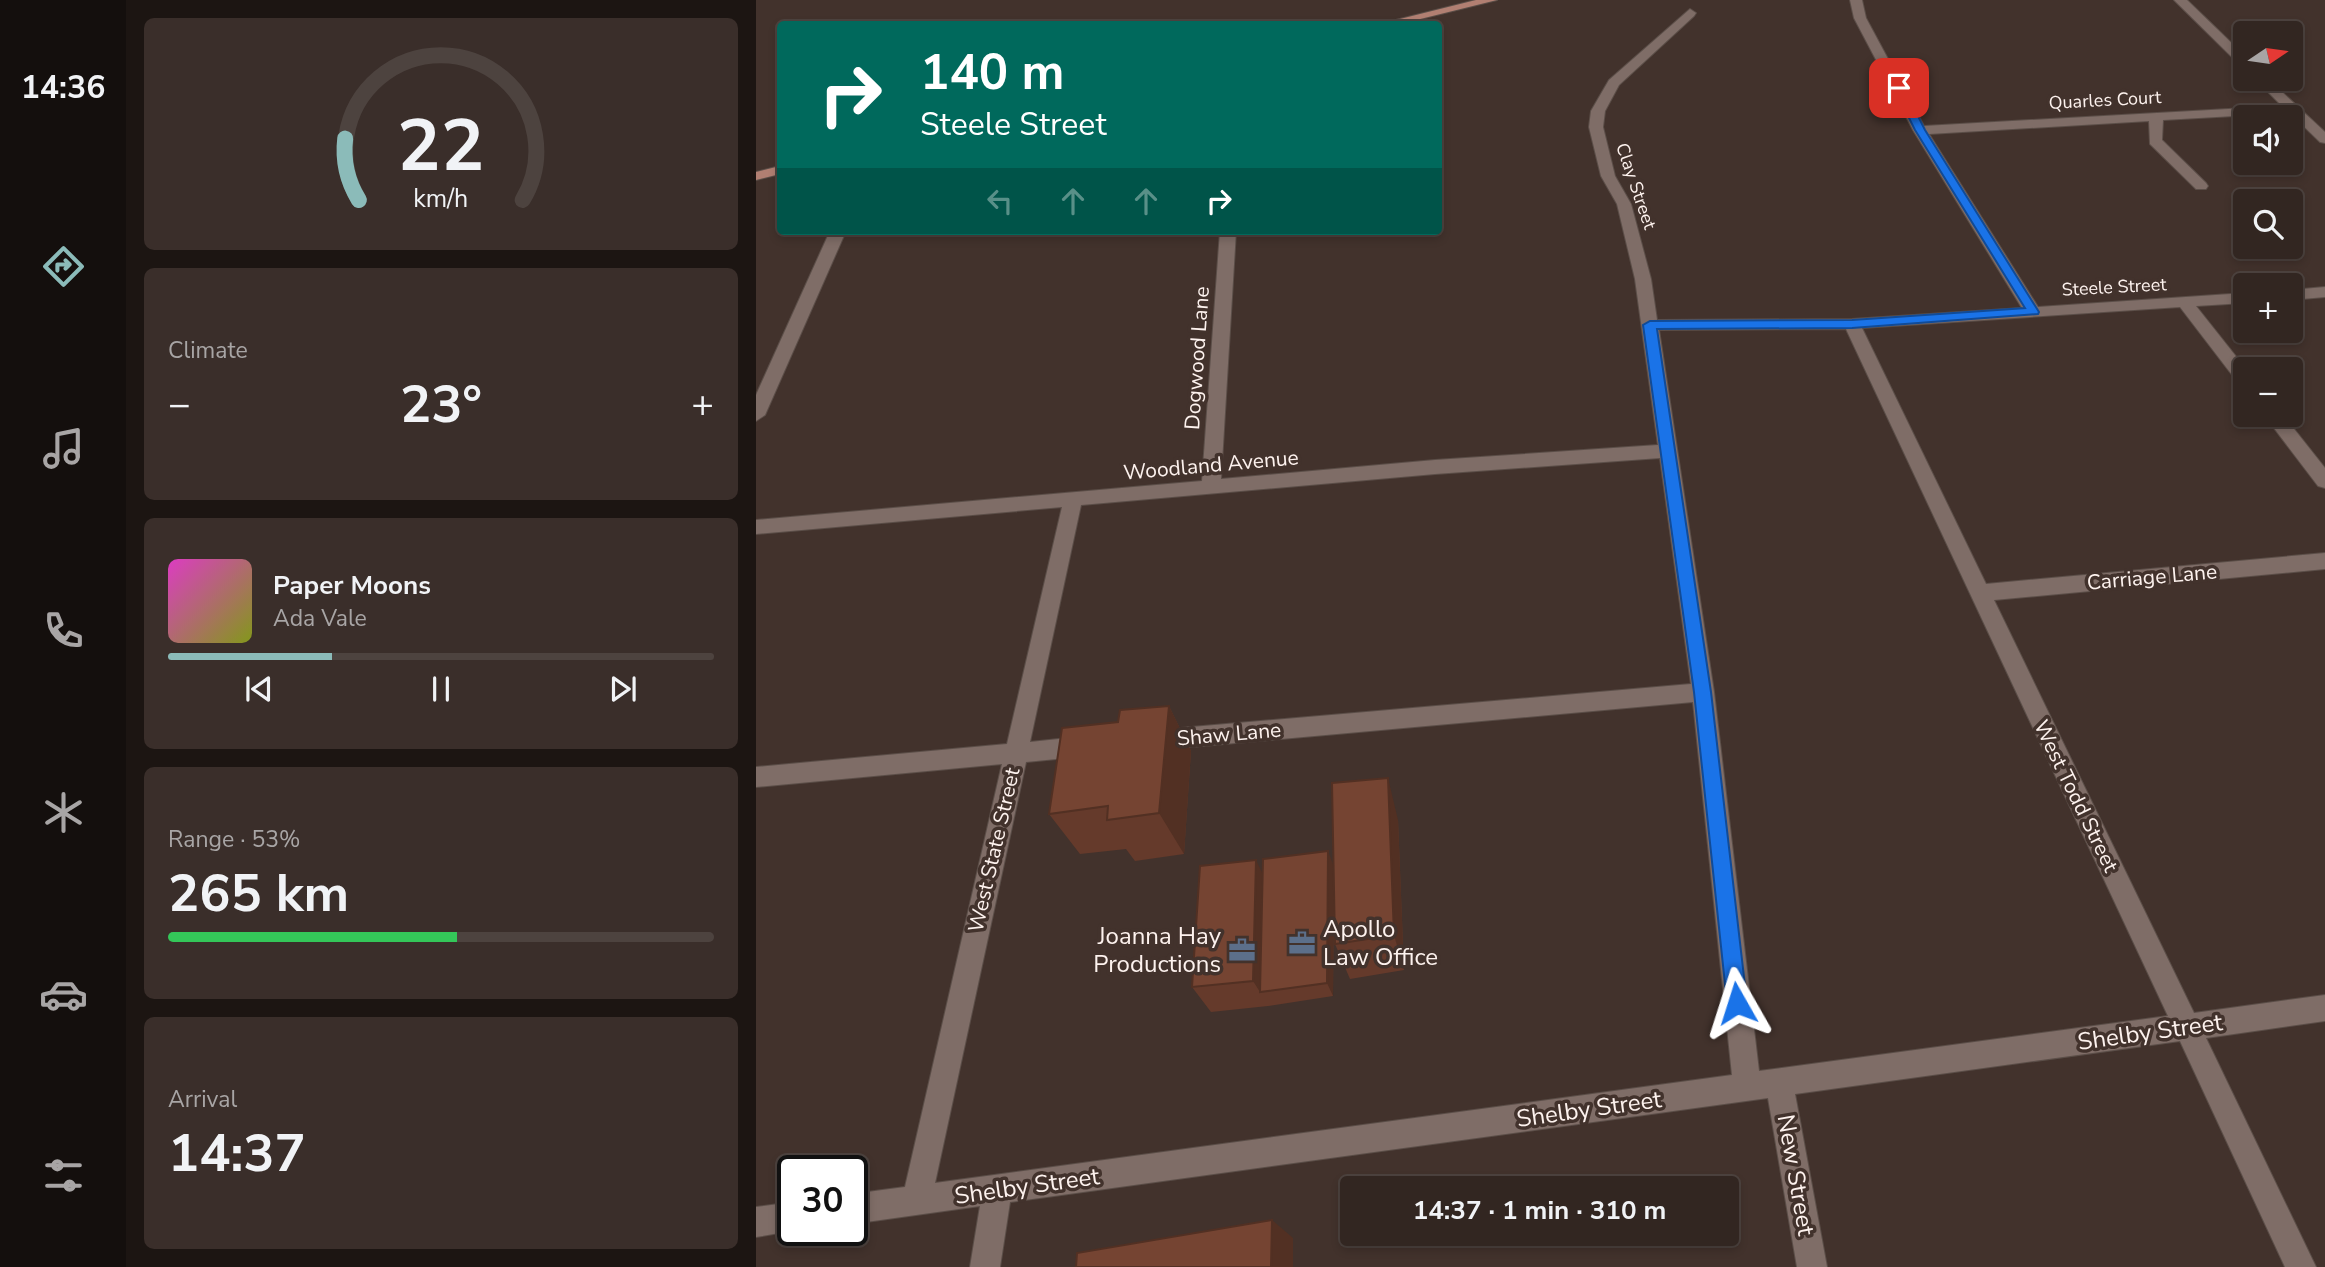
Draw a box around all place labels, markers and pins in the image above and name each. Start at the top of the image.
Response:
pin [1869,58,1929,118]
place label: Apollo Law Office [1323,913,1438,973]
place label: Joanna Hay Productions [1093,920,1222,980]
office icon: Apollo Law Office [1287,928,1317,958]
office icon: Joanna Hay Productions [1227,935,1257,965]

